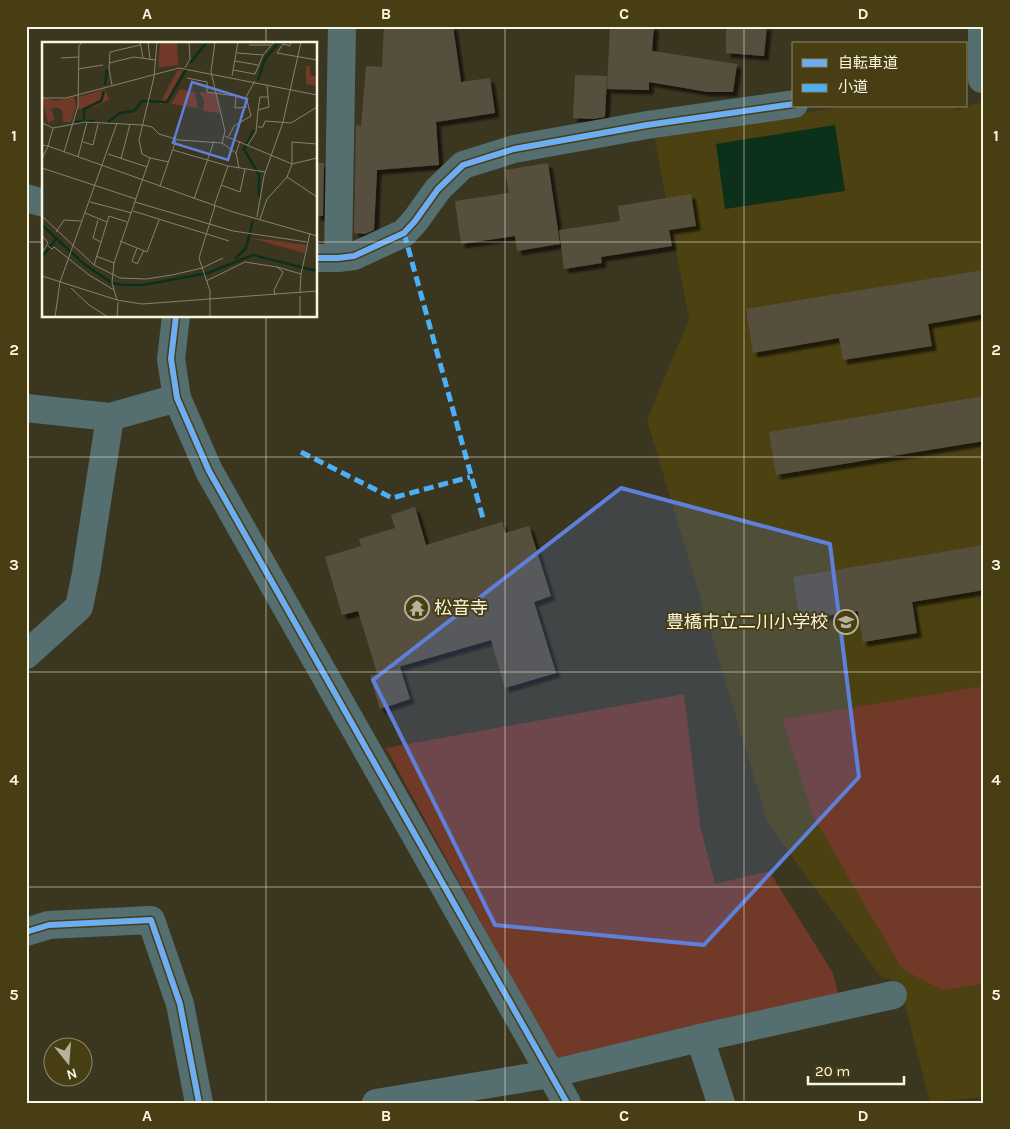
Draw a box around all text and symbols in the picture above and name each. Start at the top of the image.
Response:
text: A [142,4,152,23]
text: B [381,4,391,23]
text: C [619,4,629,23]
text: D [858,4,869,23]
inset map [42,42,318,318]
legend [792,42,968,108]
text: 自転車道 [838,54,898,72]
text: 小道 [838,78,868,96]
text: 1 [11,126,17,145]
text: 1 [993,126,999,145]
text: 2 [9,340,19,359]
text: 2 [991,340,1001,359]
text: 3 [9,555,19,574]
text: 3 [991,555,1001,574]
temple icon: 松音寺 [404,595,430,621]
place label: 松音寺 [434,597,488,619]
school or university icon: 豊橋市立二川小学校 [833,609,859,635]
place label: 豊橋市立二川小学校 [666,611,828,633]
text: 4 [9,770,19,789]
text: 4 [991,770,1001,789]
text: 5 [9,985,19,1004]
text: 5 [991,985,1001,1004]
north arrow [42,1036,92,1086]
scale bar [808,1054,904,1086]
text: 20 m [815,1062,850,1080]
text: N [64,1064,79,1084]
text: A [142,1106,152,1125]
text: B [381,1106,391,1125]
text: C [619,1106,629,1125]
text: D [858,1106,869,1125]

